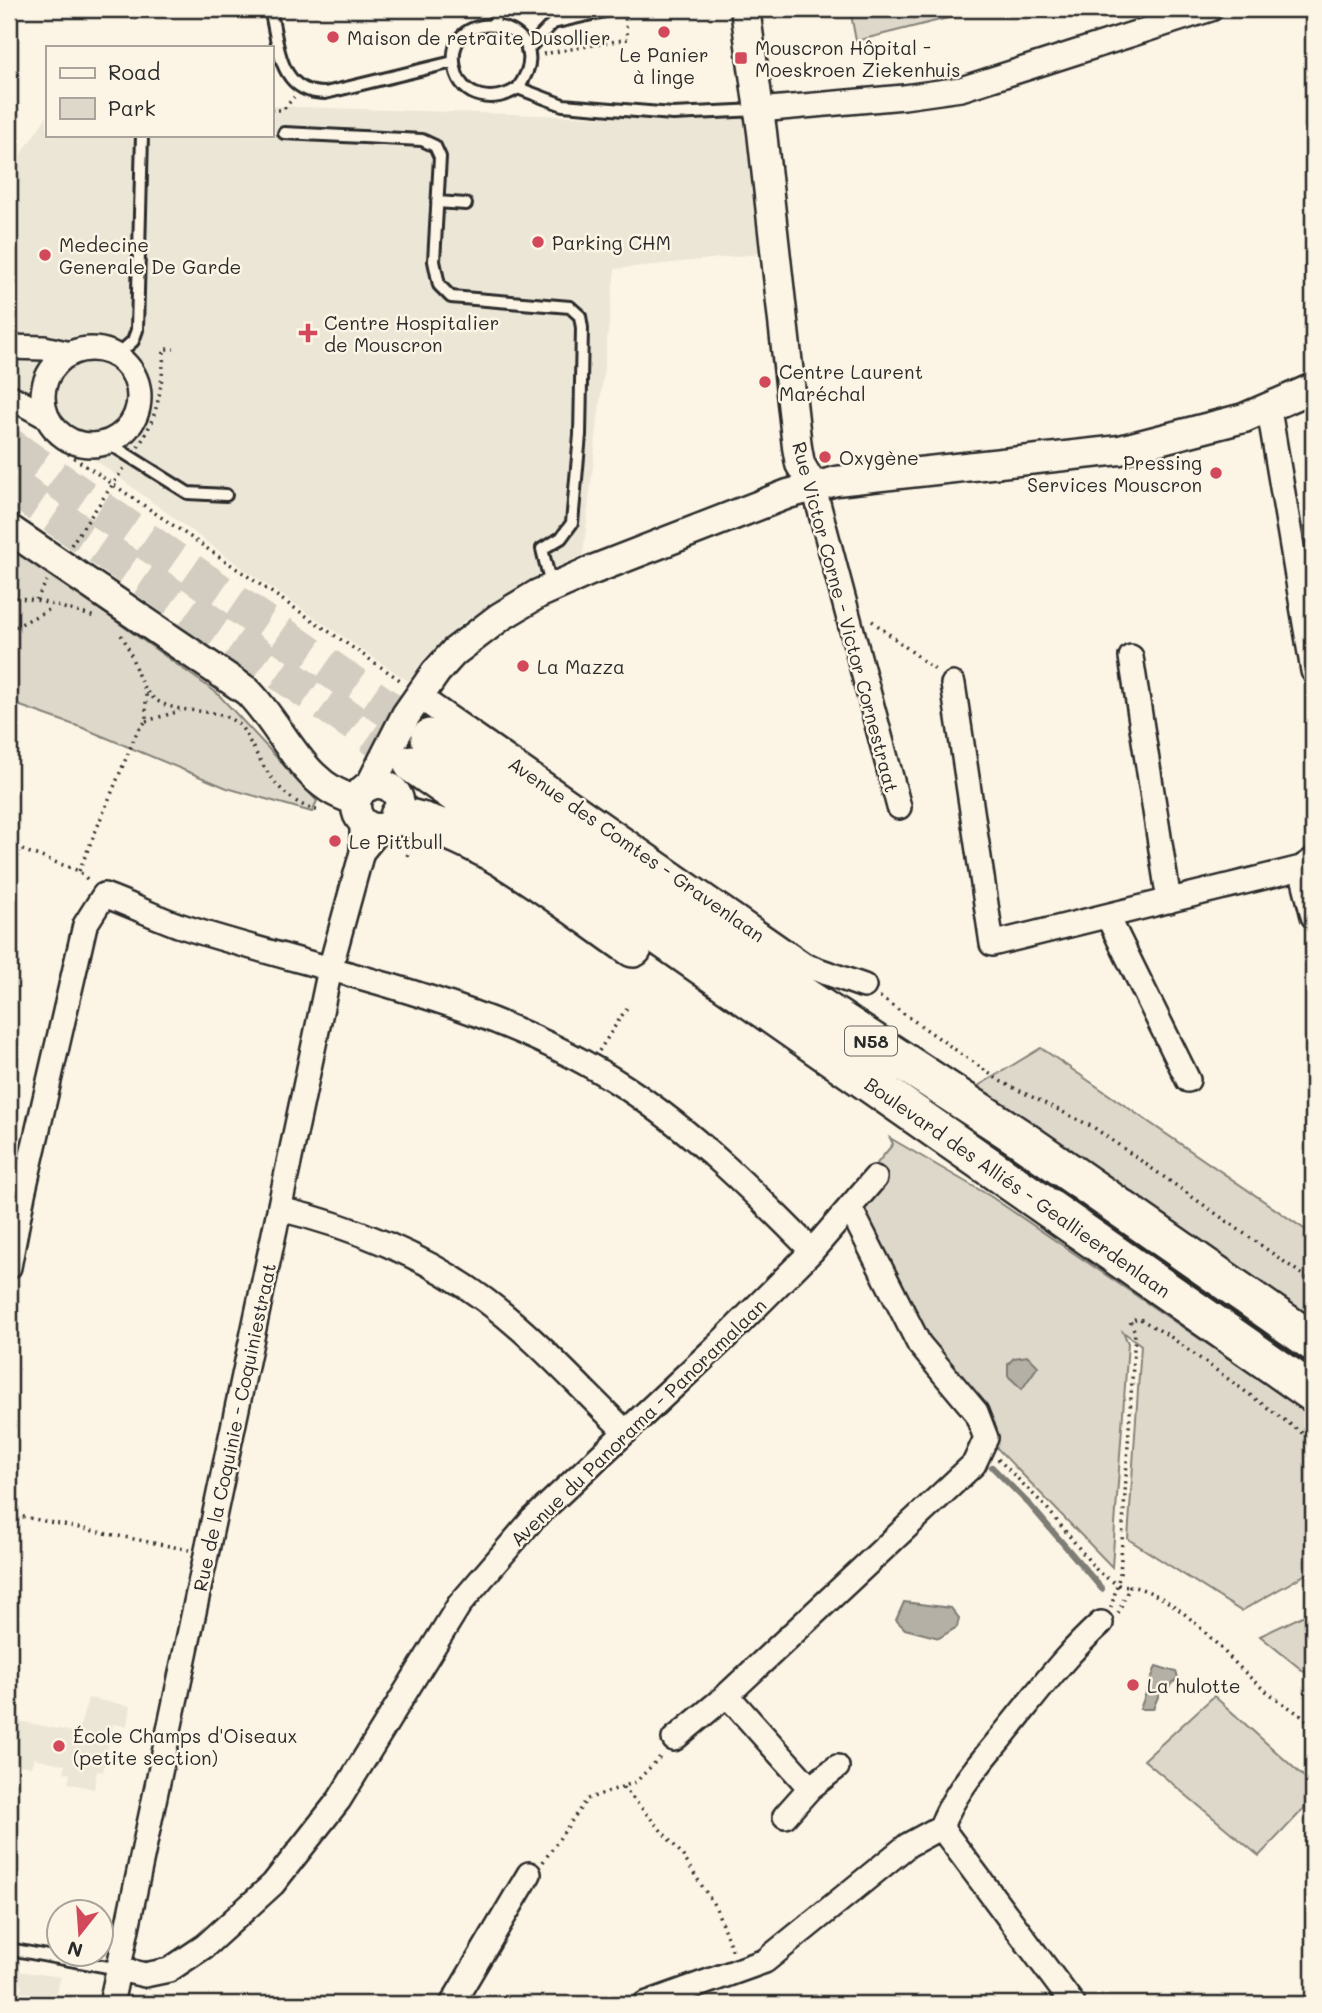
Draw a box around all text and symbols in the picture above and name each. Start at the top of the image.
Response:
marker: Le Panier à linge [656,24,672,40]
place label: Maison de retraite Dusollier [347,25,610,50]
marker: Maison de retraite Dusollier [325,29,341,45]
place label: Mouscron Hôpital - Moeskroen Ziekenhuis [755,35,961,82]
place label: Le Panier à linge [620,42,708,89]
legend [46,46,273,136]
marker: Mouscron Hôpital - Moeskroen Ziekenhuis [733,50,749,66]
text: Road [108,58,160,85]
text: Park [108,94,156,121]
place label: Parking CHM [552,230,671,255]
place label: Medecine Generale De Garde [59,232,241,279]
marker: Parking CHM [530,234,546,250]
marker: Medecine Generale De Garde [37,247,53,263]
place label: Centre Hospitalier de Mouscron [324,310,499,357]
marker: Centre Hospitalier de Mouscron [298,323,318,343]
place label: Centre Laurent Maréchal [779,359,923,406]
marker: Centre Laurent Maréchal [757,374,773,390]
street label: Rue Victor Corne - Victor Cornestraat [787,439,905,795]
place label: Oxygène [839,445,919,470]
marker: Oxygène [817,449,833,465]
place label: Pressing Services Mouscron [1027,450,1202,497]
marker: Pressing Services Mouscron [1208,465,1224,481]
place label: La Mazza [537,654,625,679]
marker: La Mazza [515,658,531,674]
street label: Avenue des Comtes - Gravenlaan [504,751,770,947]
place label: Le Pittbull [349,829,443,854]
marker: Le Pittbull [327,833,343,849]
road number: N58 [845,1026,897,1056]
street label: Boulevard des Alliés - Geallieerdenlaan [860,1071,1176,1303]
street label: Rue de la Coquinie - Coquiniestraat [187,1261,281,1593]
street label: Avenue du Panorama - Panoramalaan [505,1293,771,1551]
place label: La hulotte [1147,1673,1241,1698]
marker: La hulotte [1125,1677,1141,1693]
place label: École Champs d'Oiseaux (petite section) [73,1723,297,1770]
marker: École Champs d'Oiseaux (petite section) [51,1738,67,1754]
north arrow [46,1898,116,1968]
text: N [64,1936,85,1964]

